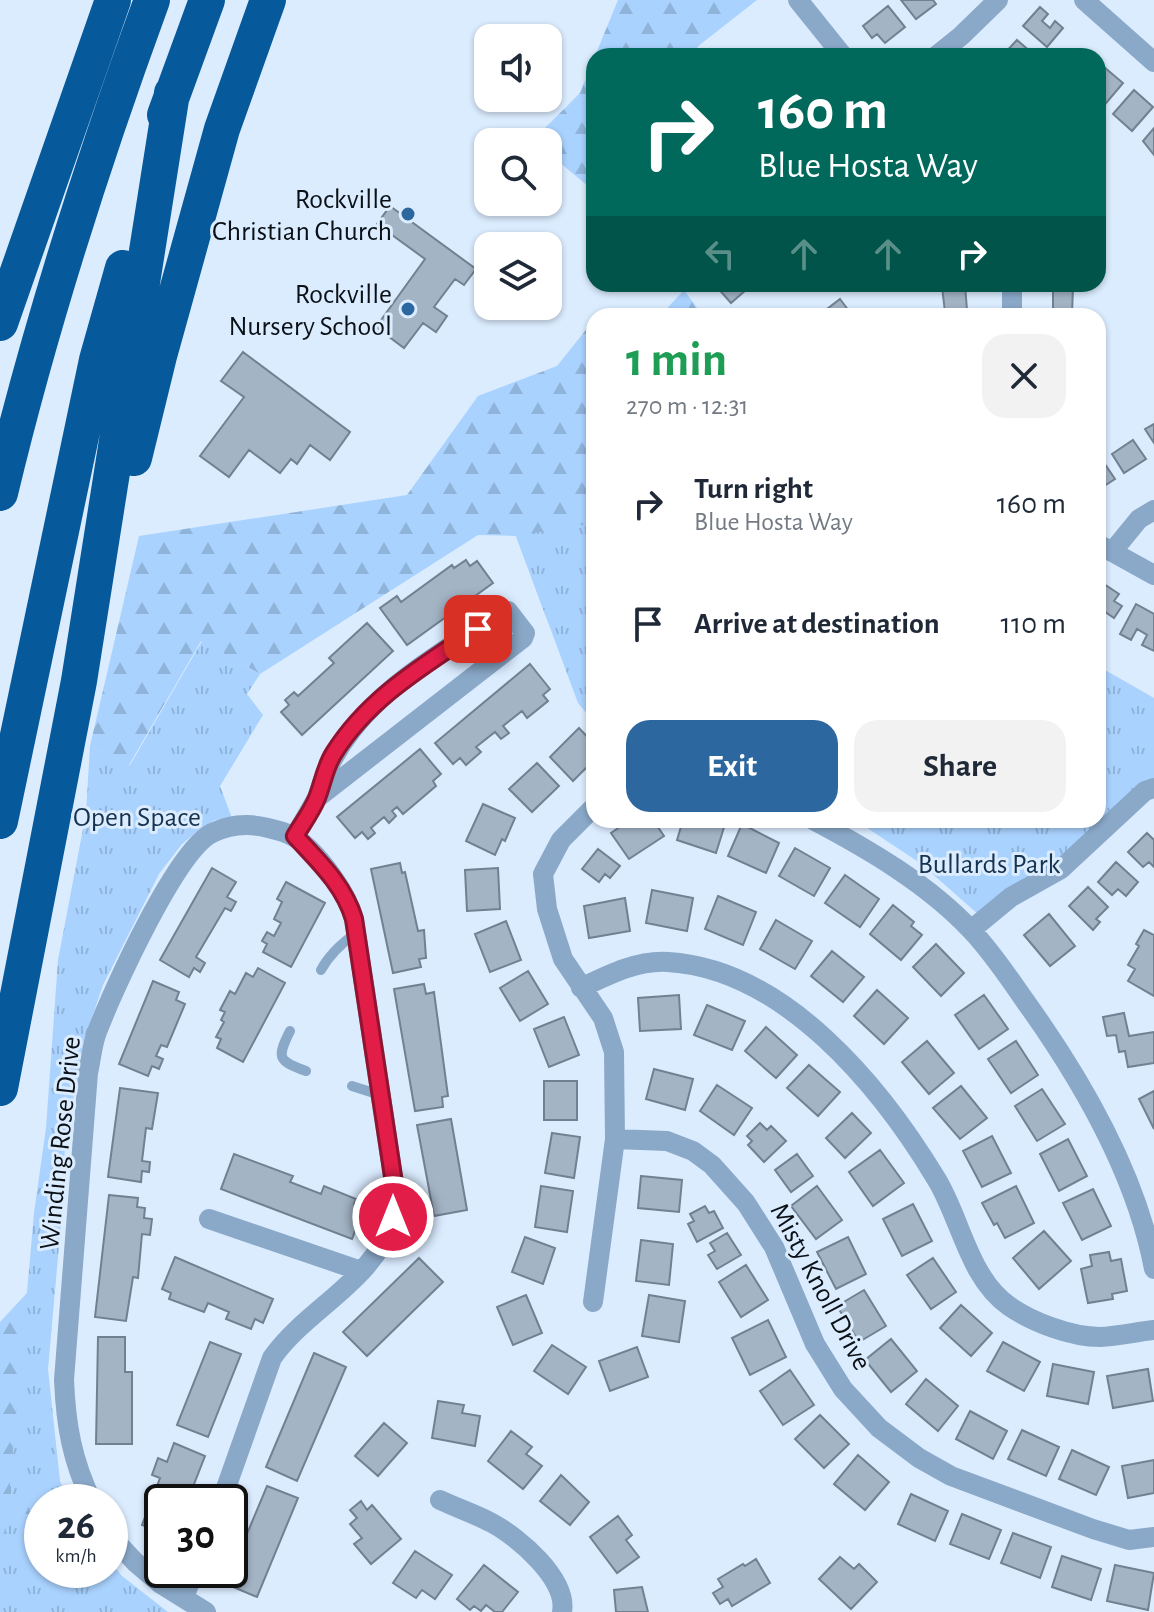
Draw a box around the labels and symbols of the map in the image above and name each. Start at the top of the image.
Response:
place label: Rockville Christian Church [212,186,392,246]
marker: Rockville Christian Church [399,205,417,223]
place label: Rockville Nursery School [228,281,392,341]
marker: Rockville Nursery School [399,300,417,318]
pin [444,595,512,663]
park label: Open Space [73,804,201,832]
park label: Bullards Park [918,851,1061,879]
street label: Winding Rose Drive [36,1035,86,1251]
position arrow [351,1175,435,1259]
street label: Misty Knoll Drive [765,1199,876,1375]
speed limit sign: 30 [144,1484,248,1588]

